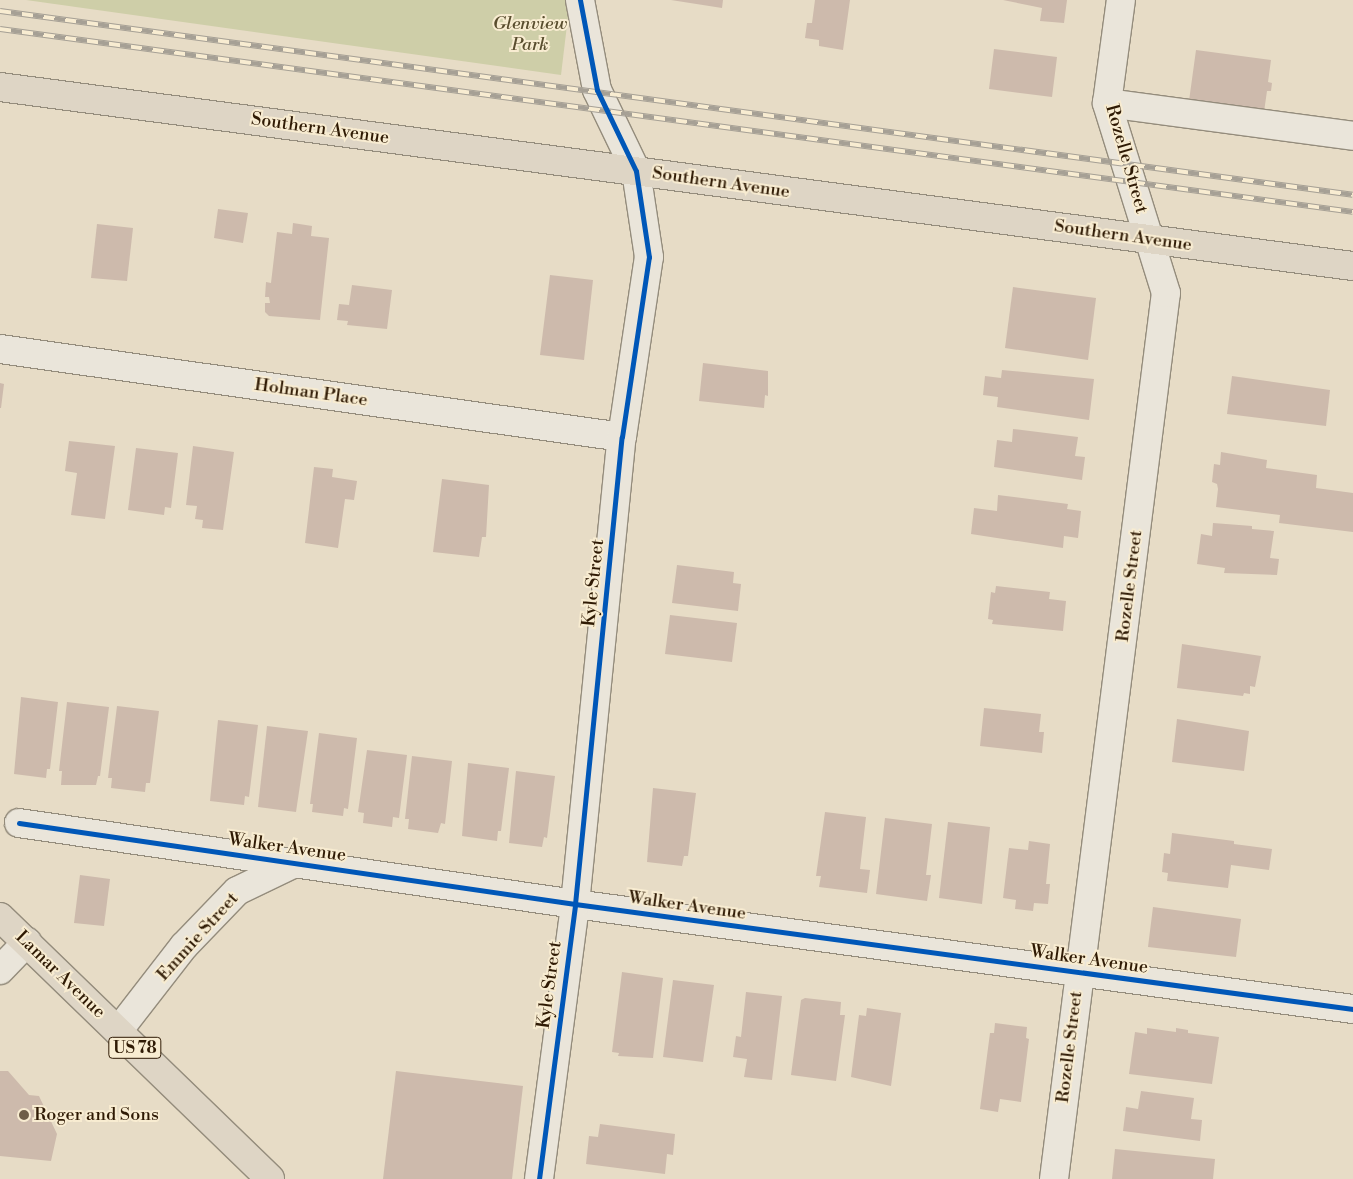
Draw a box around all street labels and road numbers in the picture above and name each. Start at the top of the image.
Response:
street label: Rozelle Street [1100,102,1152,216]
street label: Southern Avenue [250,109,390,149]
street label: Southern Avenue [651,163,791,203]
street label: Southern Avenue [1053,216,1193,256]
street label: Holman Place [253,374,369,412]
street label: Rozelle Street [1112,529,1148,643]
street label: Kyle Street [579,538,609,628]
street label: Walker Avenue [227,829,347,867]
street label: Walker Avenue [627,887,747,925]
street label: Emmie Street [153,888,243,986]
street label: Lamar Avenue [11,927,109,1023]
street label: Kyle Street [533,940,567,1030]
street label: Walker Avenue [1029,941,1149,979]
street label: Rozelle Street [1052,990,1088,1104]
road number: US 78 [108,1034,162,1062]

